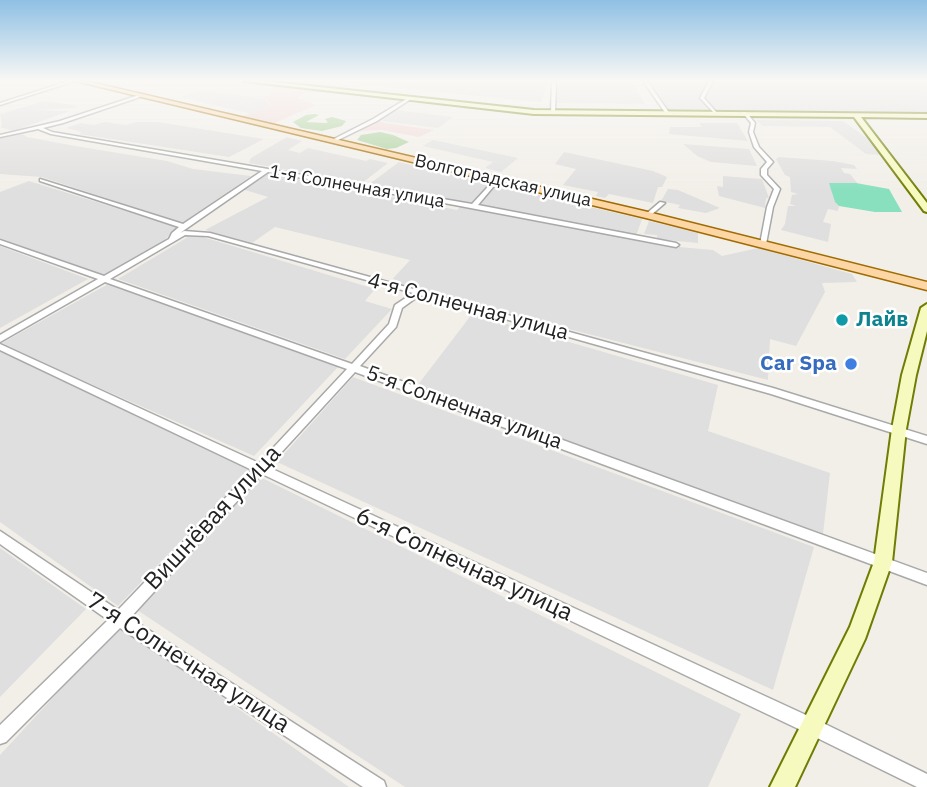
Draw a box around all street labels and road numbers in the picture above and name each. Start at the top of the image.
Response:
street label: Волгоградская улица [413,150,593,212]
street label: 1-я Солнечная улица [268,161,446,213]
street label: 4-я Солнечная улица [365,268,571,346]
street label: 5-я Солнечная улица [363,361,565,455]
street label: Вишнёвая улица [139,440,287,596]
street label: 6-я Солнечная улица [351,502,577,628]
street label: 7-я Солнечная улица [81,587,295,739]

